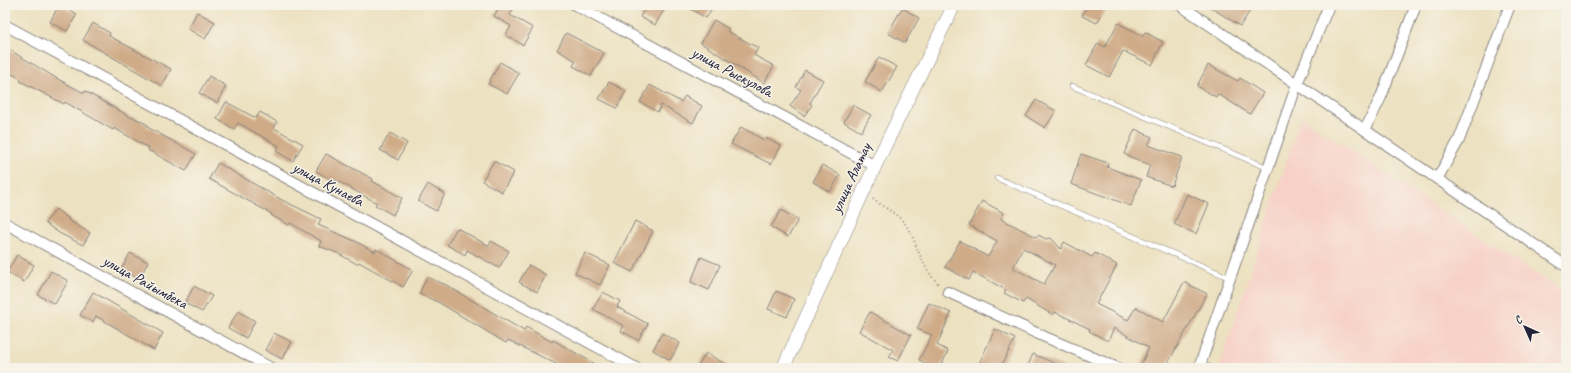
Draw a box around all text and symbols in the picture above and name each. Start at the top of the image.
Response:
street label: улица Рыскулова [687,42,777,102]
street label: улица Алатау [826,138,877,217]
street label: улица Кунаева [288,156,368,212]
street label: улица Райымбека [98,250,192,314]
north arrow [1505,307,1545,347]
text: С [1511,312,1526,327]

